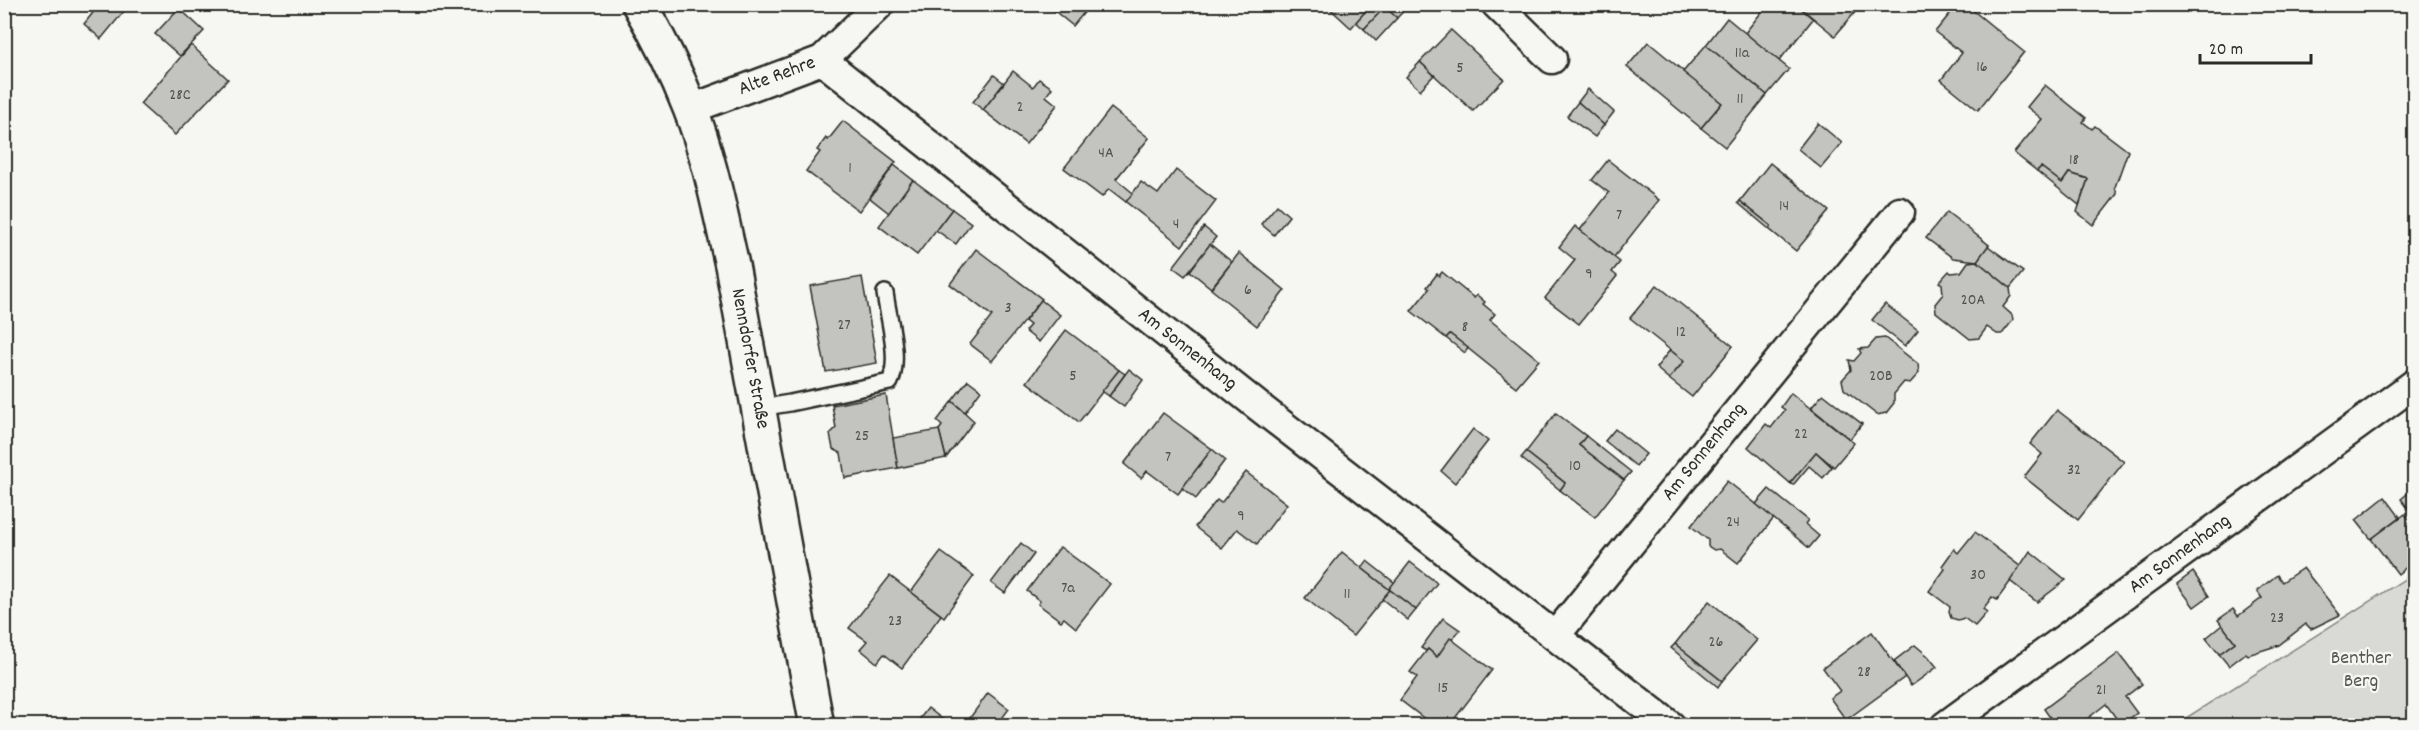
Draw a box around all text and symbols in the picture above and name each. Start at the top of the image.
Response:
scale bar [2200,27,2311,65]
text: 20 m [2209,38,2243,63]
house number: 11a [1735,42,1750,65]
street label: Alte Rehre [735,49,820,104]
house number: 16 [1976,56,1988,79]
house number: 5 [1456,57,1464,80]
house number: 28C [169,84,191,107]
house number: 11 [1736,88,1744,111]
house number: 2 [1017,96,1024,119]
house number: 4A [1098,142,1114,165]
house number: 18 [2069,149,2079,172]
house number: 1 [848,157,852,180]
house number: 14 [1779,195,1789,218]
house number: 7 [1616,204,1622,227]
house number: 4 [1173,213,1179,236]
house number: 9 [1585,263,1593,286]
house number: 6 [1244,279,1252,302]
street label: Nenndorfer Straße [723,286,776,431]
house number: 20A [1961,289,1985,312]
house number: 3 [1004,297,1012,320]
street label: Am Sonnenhang [1131,301,1243,398]
house number: 27 [837,314,851,337]
house number: 8 [1462,316,1468,339]
house number: 12 [1676,321,1686,344]
house number: 5 [1069,365,1077,388]
house number: 20B [1869,365,1893,388]
street label: Am Sonnenhang [1656,397,1753,508]
house number: 22 [1794,423,1808,446]
house number: 25 [855,425,869,448]
house number: 7 [1165,446,1171,469]
house number: 10 [1569,455,1581,478]
house number: 32 [2067,459,2081,482]
house number: 9 [1237,505,1245,528]
street label: Am Sonnenhang [2123,508,2237,601]
house number: 24 [1726,511,1740,534]
house number: 30 [1970,564,1986,587]
house number: 7a [1061,577,1075,600]
house number: 11 [1343,583,1351,606]
house number: 23 [2270,607,2284,630]
house number: 23 [888,610,902,633]
house number: 26 [1709,631,1724,654]
park label: Benther Berg [2331,645,2392,696]
house number: 28 [1857,661,1871,684]
house number: 15 [1438,677,1448,700]
house number: 21 [2096,679,2106,702]

